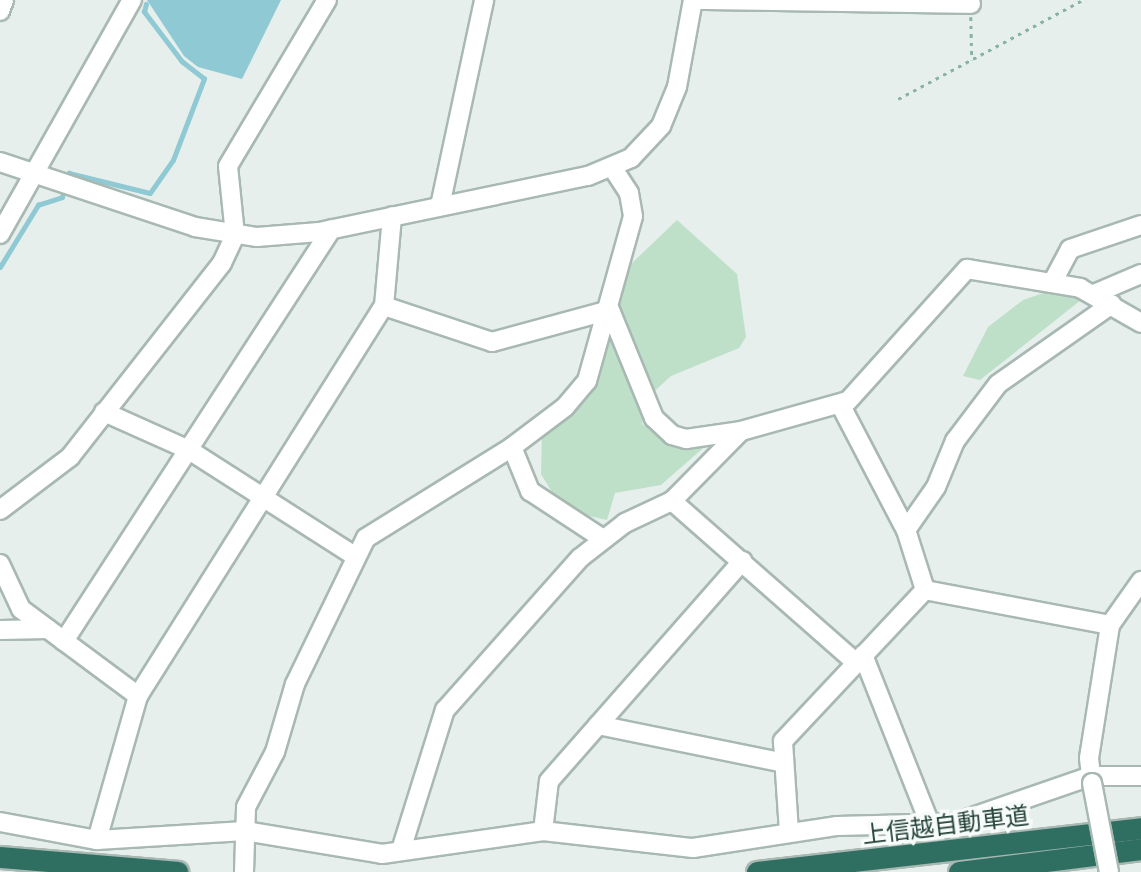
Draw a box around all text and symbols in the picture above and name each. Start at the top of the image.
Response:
street label: 上信越自動車道 [861,802,1031,852]

